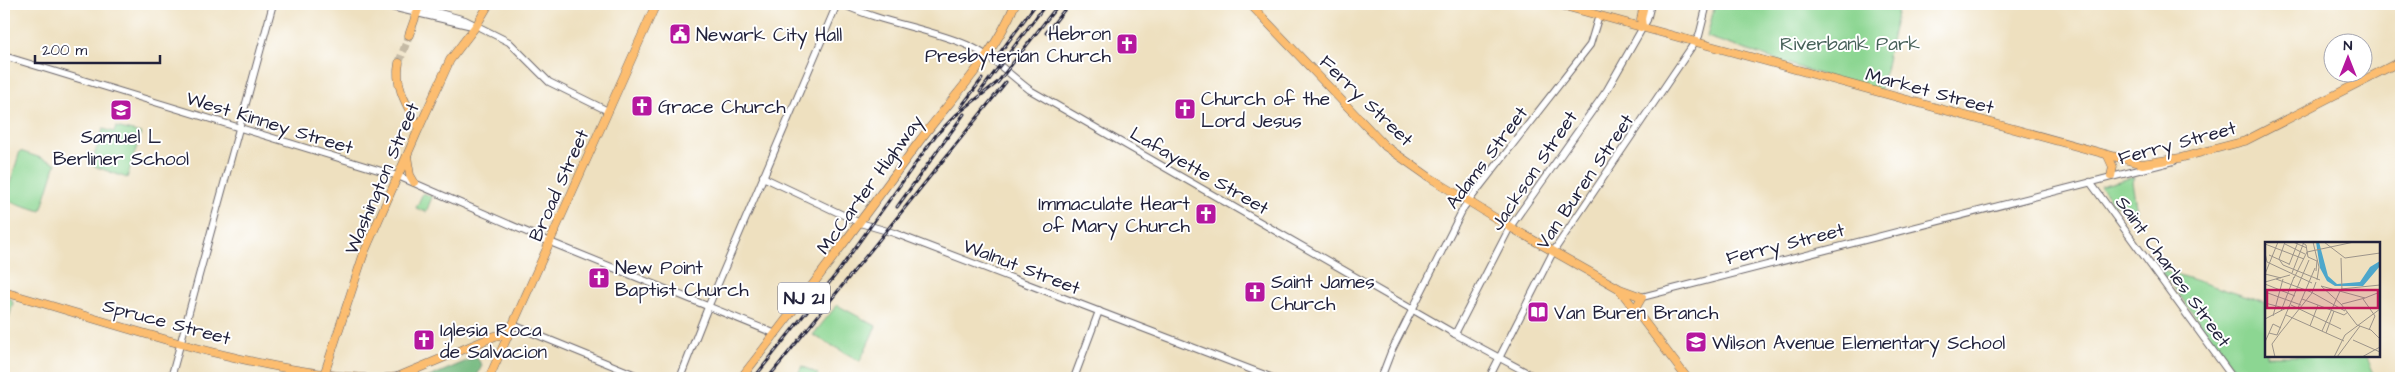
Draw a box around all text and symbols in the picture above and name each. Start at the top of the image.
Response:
place label: Hebron Presbyterian Church [925,21,1112,71]
public building icon: Newark City Hall [668,22,692,46]
place label: Newark City Hall [696,22,842,50]
park label: Riverbank Park [1780,31,1920,58]
scale bar [35,32,160,64]
church icon: Hebron Presbyterian Church [1115,32,1139,56]
north arrow [2322,32,2372,82]
text: N [2344,36,2353,56]
text: 200 m [42,40,88,61]
street label: Ferry Street [1312,49,1419,154]
street label: Market Street [1862,61,1997,122]
street label: West Kinney Street [182,85,357,163]
place label: Church of the Lord Jesus [1201,86,1330,135]
church icon: Grace Church [630,94,654,118]
place label: Grace Church [658,94,786,121]
church icon: Church of the Lord Jesus [1173,97,1197,121]
school or university icon: Samuel L Berliner School [109,98,133,122]
street label: Washington Street [338,98,428,259]
street label: Adams Street [1440,101,1535,215]
street label: Jackson Street [1484,105,1585,236]
street label: Van Buren Street [1530,108,1641,255]
street label: McCarter Highway [810,109,931,261]
street label: Ferry Street [2115,115,2240,173]
street label: Lafayette Street [1124,121,1274,223]
place label: Samuel L Berliner School [53,124,189,173]
street label: Broad Street [523,125,596,246]
street label: Saint Charles Street [2109,190,2237,354]
place label: Immaculate Heart of Mary Church [1038,191,1191,241]
church icon: Immaculate Heart of Mary Church [1194,202,1218,226]
street label: Ferry Street [1723,217,1848,273]
street label: Walnut Street [959,233,1084,302]
inset map [2265,242,2380,357]
place label: New Point Baptist Church [615,255,749,304]
church icon: New Point Baptist Church [587,266,611,290]
place label: Saint James Church [1271,269,1375,318]
church icon: Saint James Church [1243,280,1267,304]
road number: NJ 21 [778,282,830,314]
street label: Spruce Street [100,292,234,353]
library icon: Van Buren Branch [1526,300,1550,324]
place label: Van Buren Branch [1554,300,1719,327]
place label: Iglesia Roca de Salvacion [440,317,547,366]
church icon: Iglesia Roca de Salvacion [412,328,436,352]
school or university icon: Wilson Avenue Elementary School [1684,330,1708,354]
place label: Wilson Avenue Elementary School [1712,330,2005,358]

